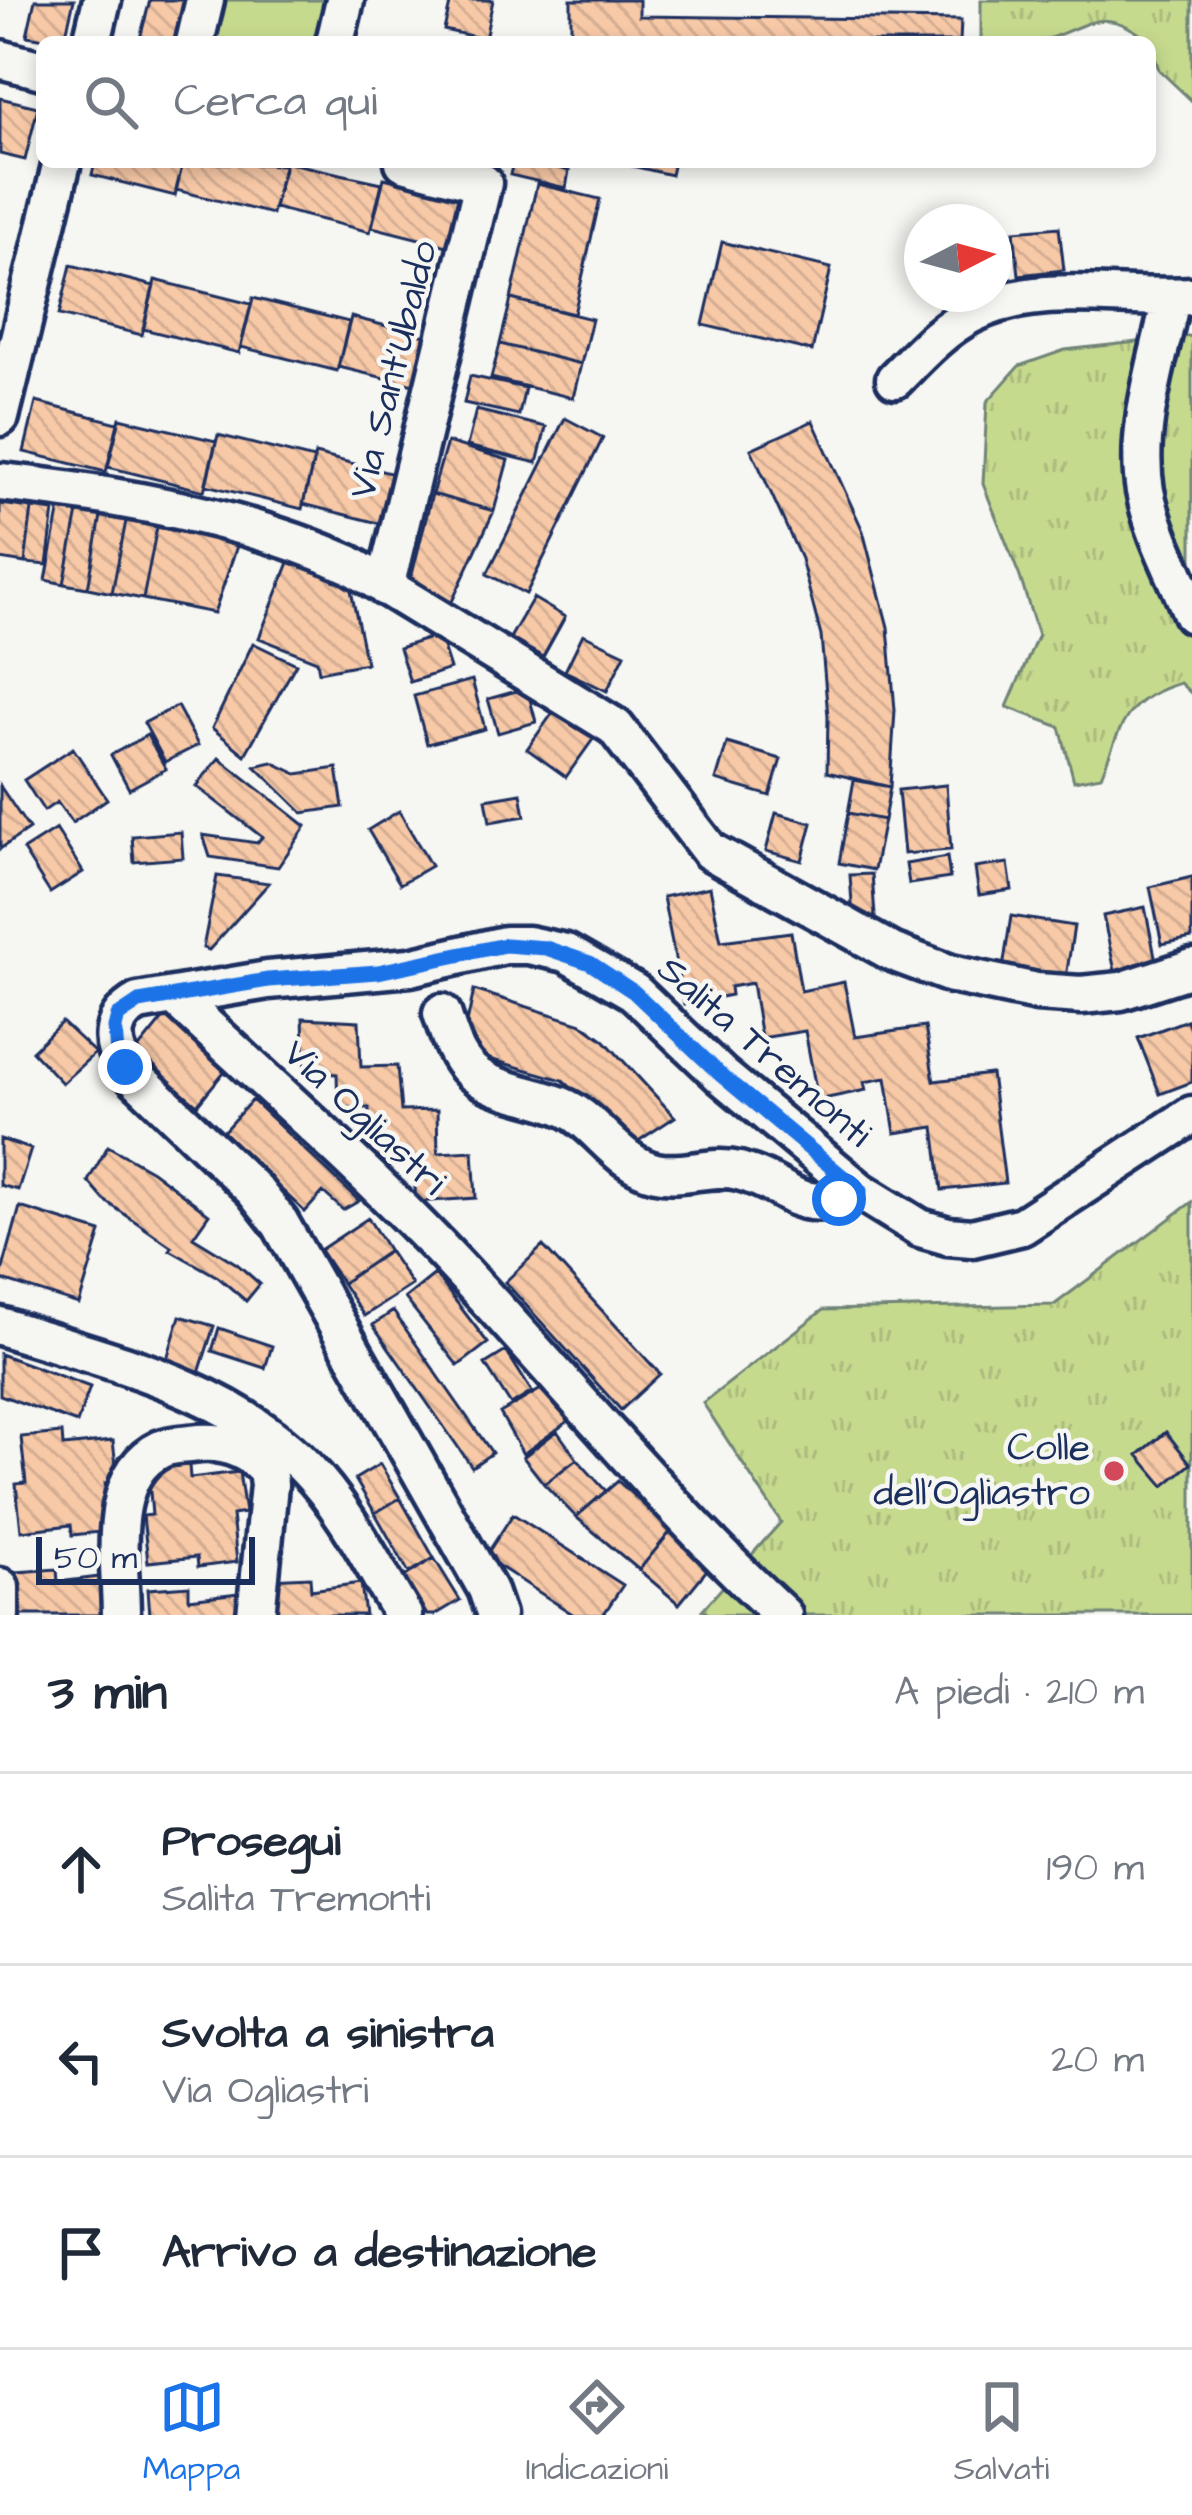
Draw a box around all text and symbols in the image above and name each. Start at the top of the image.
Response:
search box [36,36,1156,168]
icon: search [78,69,144,135]
text: Cerca qui [174,71,377,133]
north arrow [904,204,1012,312]
street label: Via Sant'Ubaldo [336,235,452,505]
street label: Salita Tremonti [645,944,883,1161]
street label: Via Ogliastri [270,1028,458,1208]
route end [98,1040,152,1094]
route start [812,1172,866,1226]
place label: Colle dell'Ogliastro [873,1422,1090,1521]
marker: Colle dell'Ogliastro [1101,1458,1127,1484]
scale bar [36,1531,255,1584]
text: 50 m [54,1535,137,1581]
text: 3 min [48,1658,167,1729]
text: A piedi · 210 m [894,1666,1144,1720]
text: Prosegui [162,1811,341,1873]
icon: ahead [48,1836,114,1902]
text: 190 m [1046,1842,1144,1896]
text: Salita Tremonti [162,1873,431,1927]
text: Svolta a sinistra [162,2003,494,2065]
icon: left [48,2028,114,2094]
text: 20 m [1051,2034,1144,2088]
text: Via Ogliastri [162,2065,369,2119]
icon: arrive [48,2220,114,2286]
text: Arrivo a destinazione [162,2222,597,2284]
tab: Mappa [143,2374,240,2492]
tab: Indicazioni [526,2374,668,2492]
tab: Salvati [954,2374,1049,2492]

